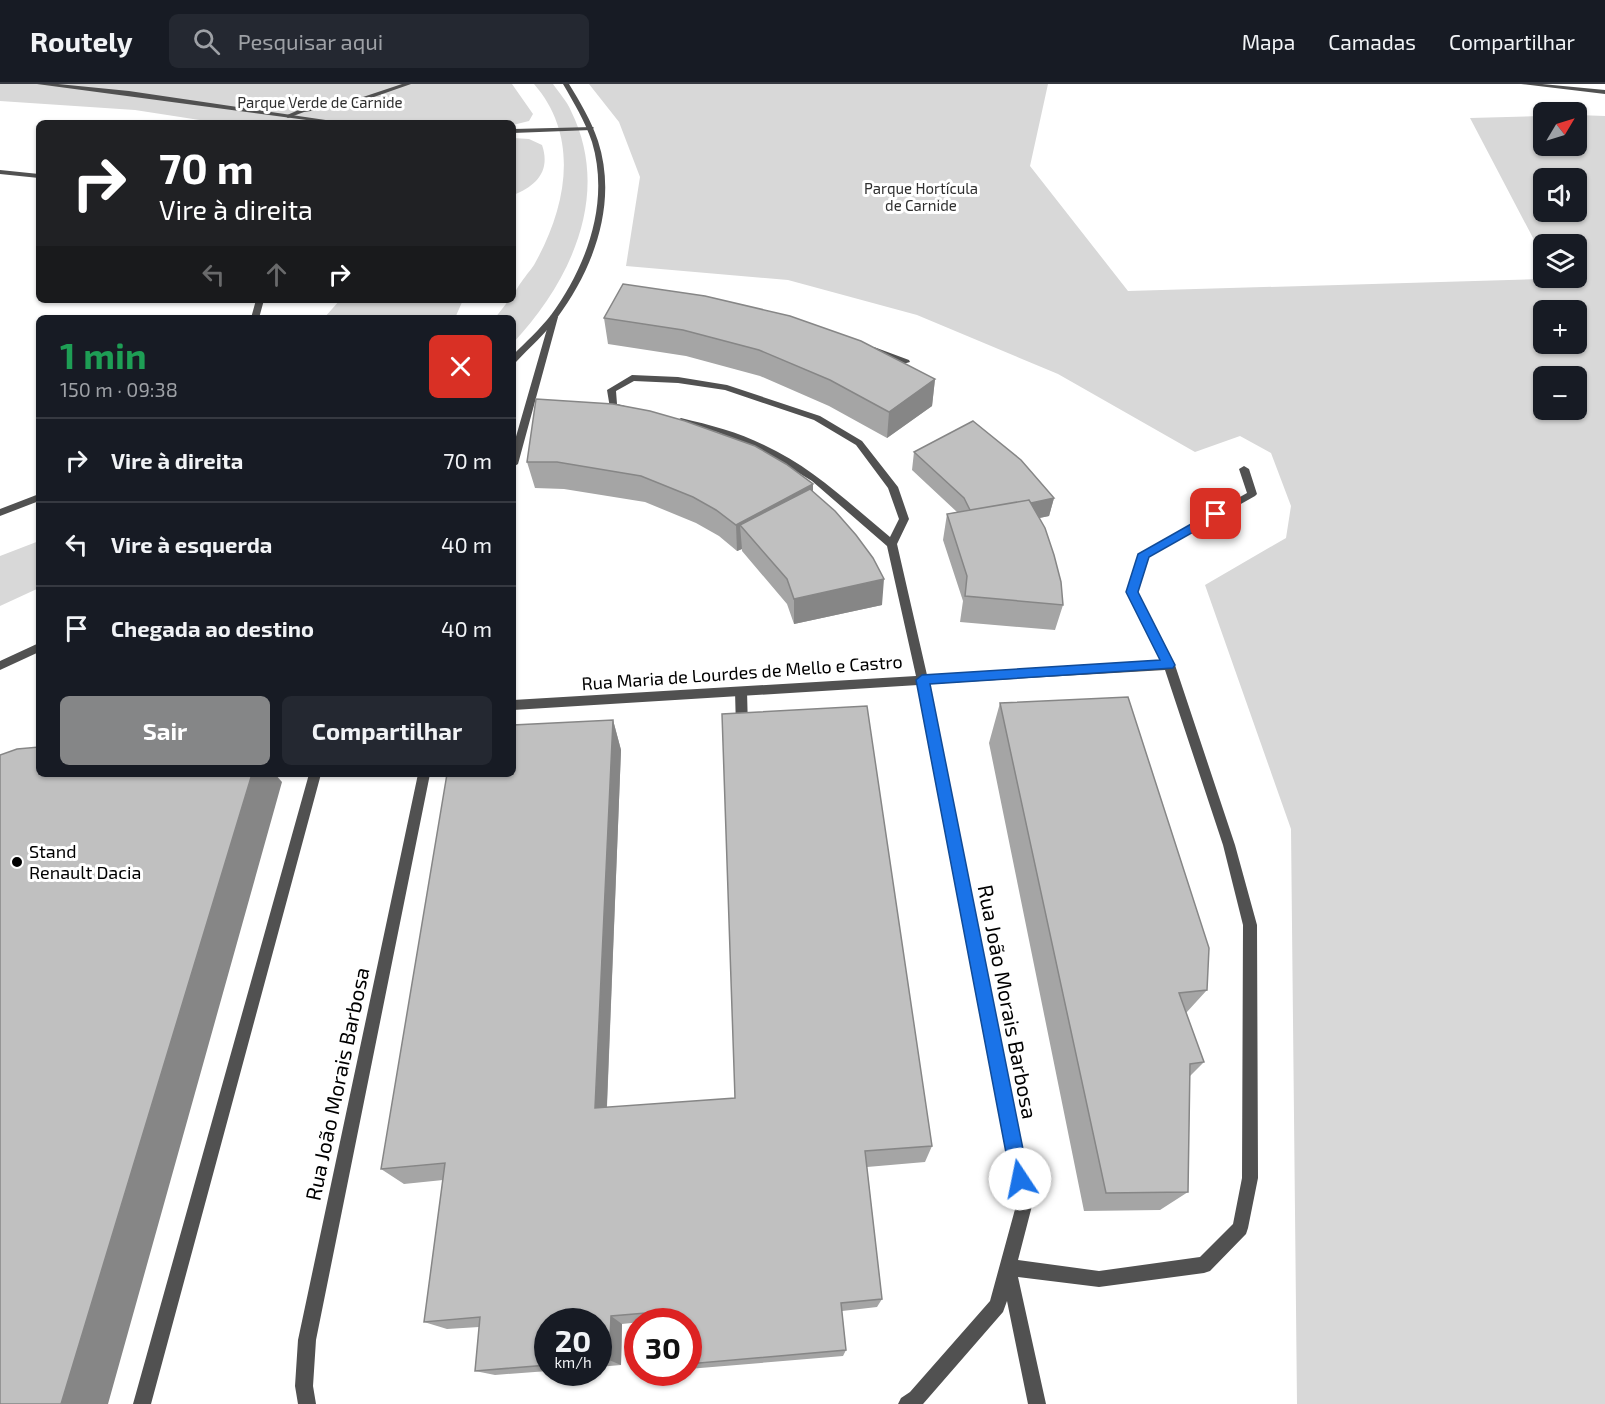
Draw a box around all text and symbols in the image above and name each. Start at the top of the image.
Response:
search box [169,14,589,68]
text: Routely [30,24,133,58]
icon: search [190,25,223,58]
text: Pesquisar aqui [238,28,383,54]
text: Mapa [1242,29,1295,54]
text: Camadas [1328,29,1416,54]
text: Compartilhar [1449,29,1575,54]
park label: Parque Verde de Carnide [237,93,403,111]
north arrow [1533,102,1587,156]
map controls [1533,102,1587,420]
text: 70 m [159,142,254,192]
icon: right [60,144,138,222]
button: sound [1533,168,1587,222]
park label: Parque Hortícula de Carnide [864,179,978,214]
text: Vire à direita [159,193,313,225]
button: layers [1533,234,1587,288]
icon: left [197,258,230,291]
icon: ahead [260,258,293,291]
icon: right [323,258,356,291]
button: + [1533,300,1587,354]
text: 1 min [60,333,147,376]
button: close [429,335,492,398]
button: − [1533,366,1587,420]
text: 150 m · 09:38 [60,377,178,401]
icon: right [60,444,93,477]
text: Vire à direita [111,447,243,473]
text: 70 m [443,447,492,473]
pin [1190,488,1241,539]
icon: arrive [1199,497,1232,530]
icon: left [60,528,93,561]
text: Vire à esquerda [111,531,272,557]
text: 40 m [441,531,492,557]
icon: arrive [60,612,93,645]
text: Chegada ao destino [111,615,314,641]
text: 40 m [441,615,492,641]
street label: Rua Maria de Lourdes de Mello e Castro [581,650,903,694]
button: Sair [60,696,270,765]
button: Compartilhar [282,696,492,765]
place label: Stand Renault Dacia [29,840,141,883]
marker: Stand Renault Dacia [10,855,24,869]
street label: Rua João Morais Barbosa [974,883,1043,1121]
street label: Rua João Morais Barbosa [300,965,373,1203]
position arrow [988,1147,1052,1211]
speed limit sign: 30 [624,1308,702,1386]
text: 20 [555,1322,591,1358]
text: km/h [554,1353,592,1371]

